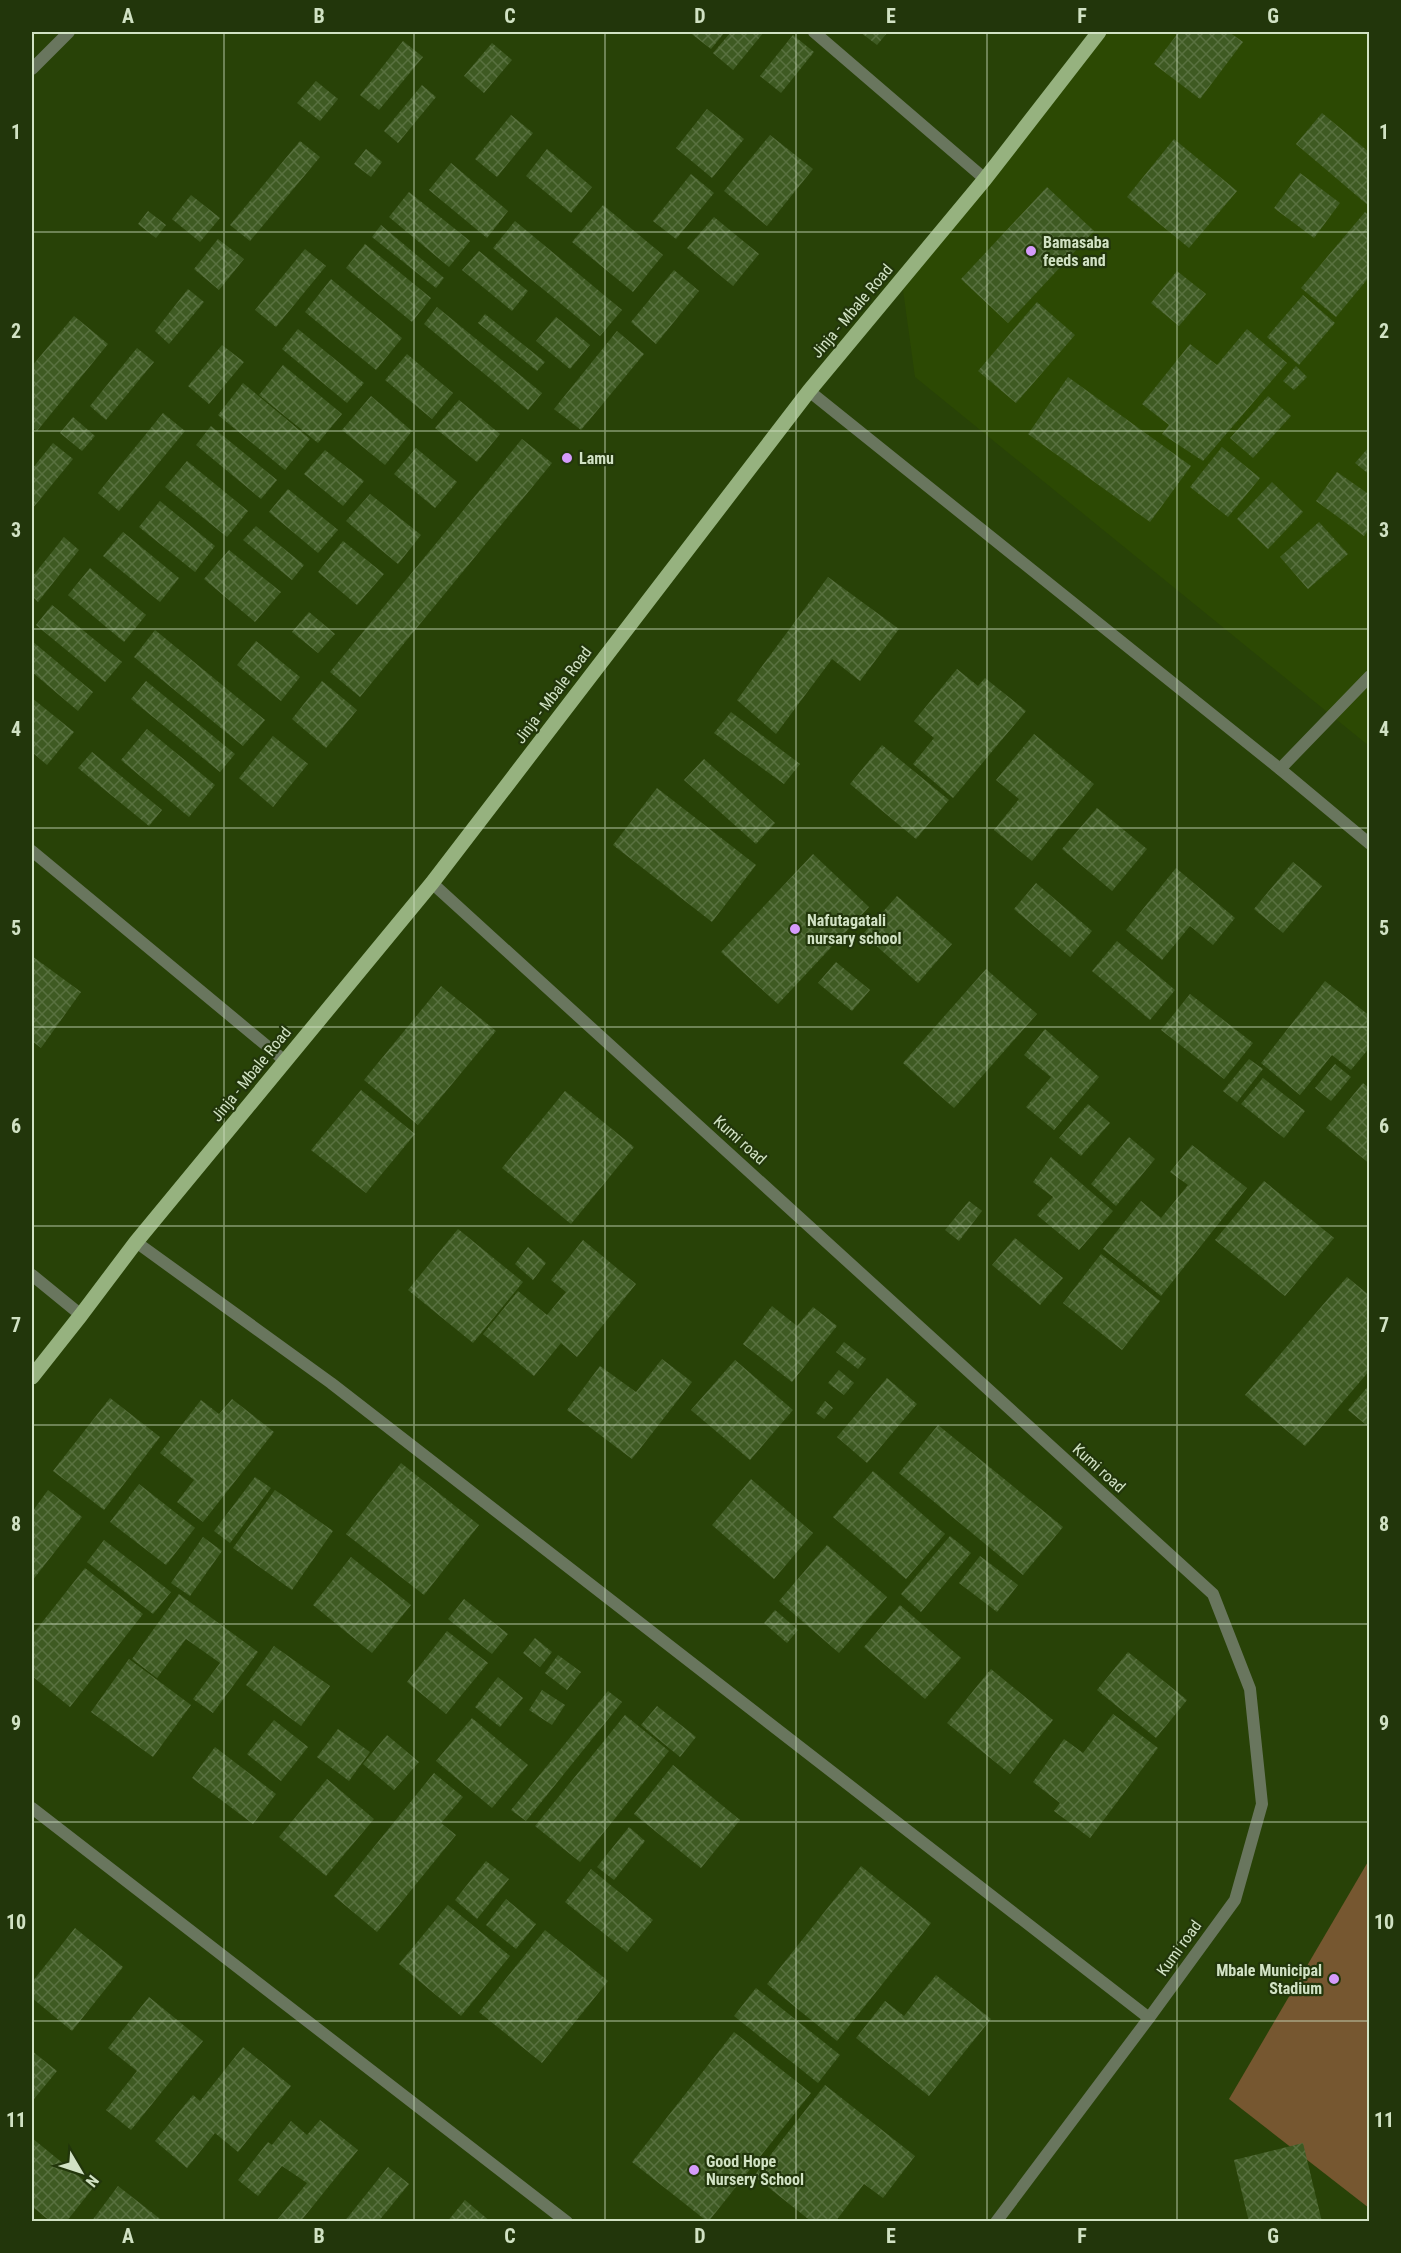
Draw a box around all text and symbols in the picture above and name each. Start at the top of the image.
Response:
text: A [122,4,134,28]
text: B [313,4,325,28]
text: C [504,4,516,28]
text: D [694,4,706,28]
text: E [886,4,896,28]
text: F [1077,4,1087,28]
text: G [1267,4,1279,28]
text: 1 [11,120,21,144]
text: 1 [1379,120,1389,144]
place label: Bamasaba feeds and [1043,233,1110,270]
marker: Bamasaba feeds and [1024,244,1038,258]
street label: Jinja - Mbale Road [807,260,897,362]
text: 2 [11,319,21,343]
text: 2 [1379,319,1389,343]
place label: Lamu [579,449,614,468]
marker: Lamu [560,451,574,465]
text: 3 [11,518,21,542]
text: 3 [1379,518,1389,542]
street label: Jinja - Mbale Road [510,643,596,747]
text: 4 [11,717,21,741]
text: 4 [1379,717,1389,741]
place label: Nafutagatali nursary school [807,911,902,948]
text: 5 [11,916,21,940]
text: 5 [1379,916,1389,940]
marker: Nafutagatali nursary school [788,922,802,936]
street label: Jinja - Mbale Road [207,1023,295,1125]
street label: Kumi road [710,1112,770,1168]
text: 6 [11,1114,21,1138]
text: 6 [1379,1114,1389,1138]
text: 7 [11,1313,21,1337]
text: 7 [1379,1313,1389,1337]
street label: Kumi road [1069,1440,1129,1496]
text: 8 [11,1512,21,1536]
text: 8 [1379,1512,1389,1536]
text: 9 [11,1711,21,1735]
text: 9 [1379,1711,1389,1735]
text: 10 [6,1910,26,1934]
text: 10 [1374,1910,1394,1934]
street label: Kumi road [1152,1917,1206,1979]
place label: Mbale Municipal Stadium [1216,1961,1322,1998]
marker: Mbale Municipal Stadium [1327,1972,1341,1986]
text: 11 [6,2108,26,2132]
text: 11 [1374,2108,1394,2132]
north arrow [51,2142,111,2202]
place label: Good Hope Nursery School [706,2152,804,2189]
marker: Good Hope Nursery School [687,2163,701,2177]
text: N [82,2171,103,2191]
text: A [122,2224,134,2248]
text: B [313,2224,325,2248]
text: C [504,2224,516,2248]
text: D [694,2224,706,2248]
text: E [886,2224,896,2248]
text: F [1077,2224,1087,2248]
text: G [1267,2224,1279,2248]

